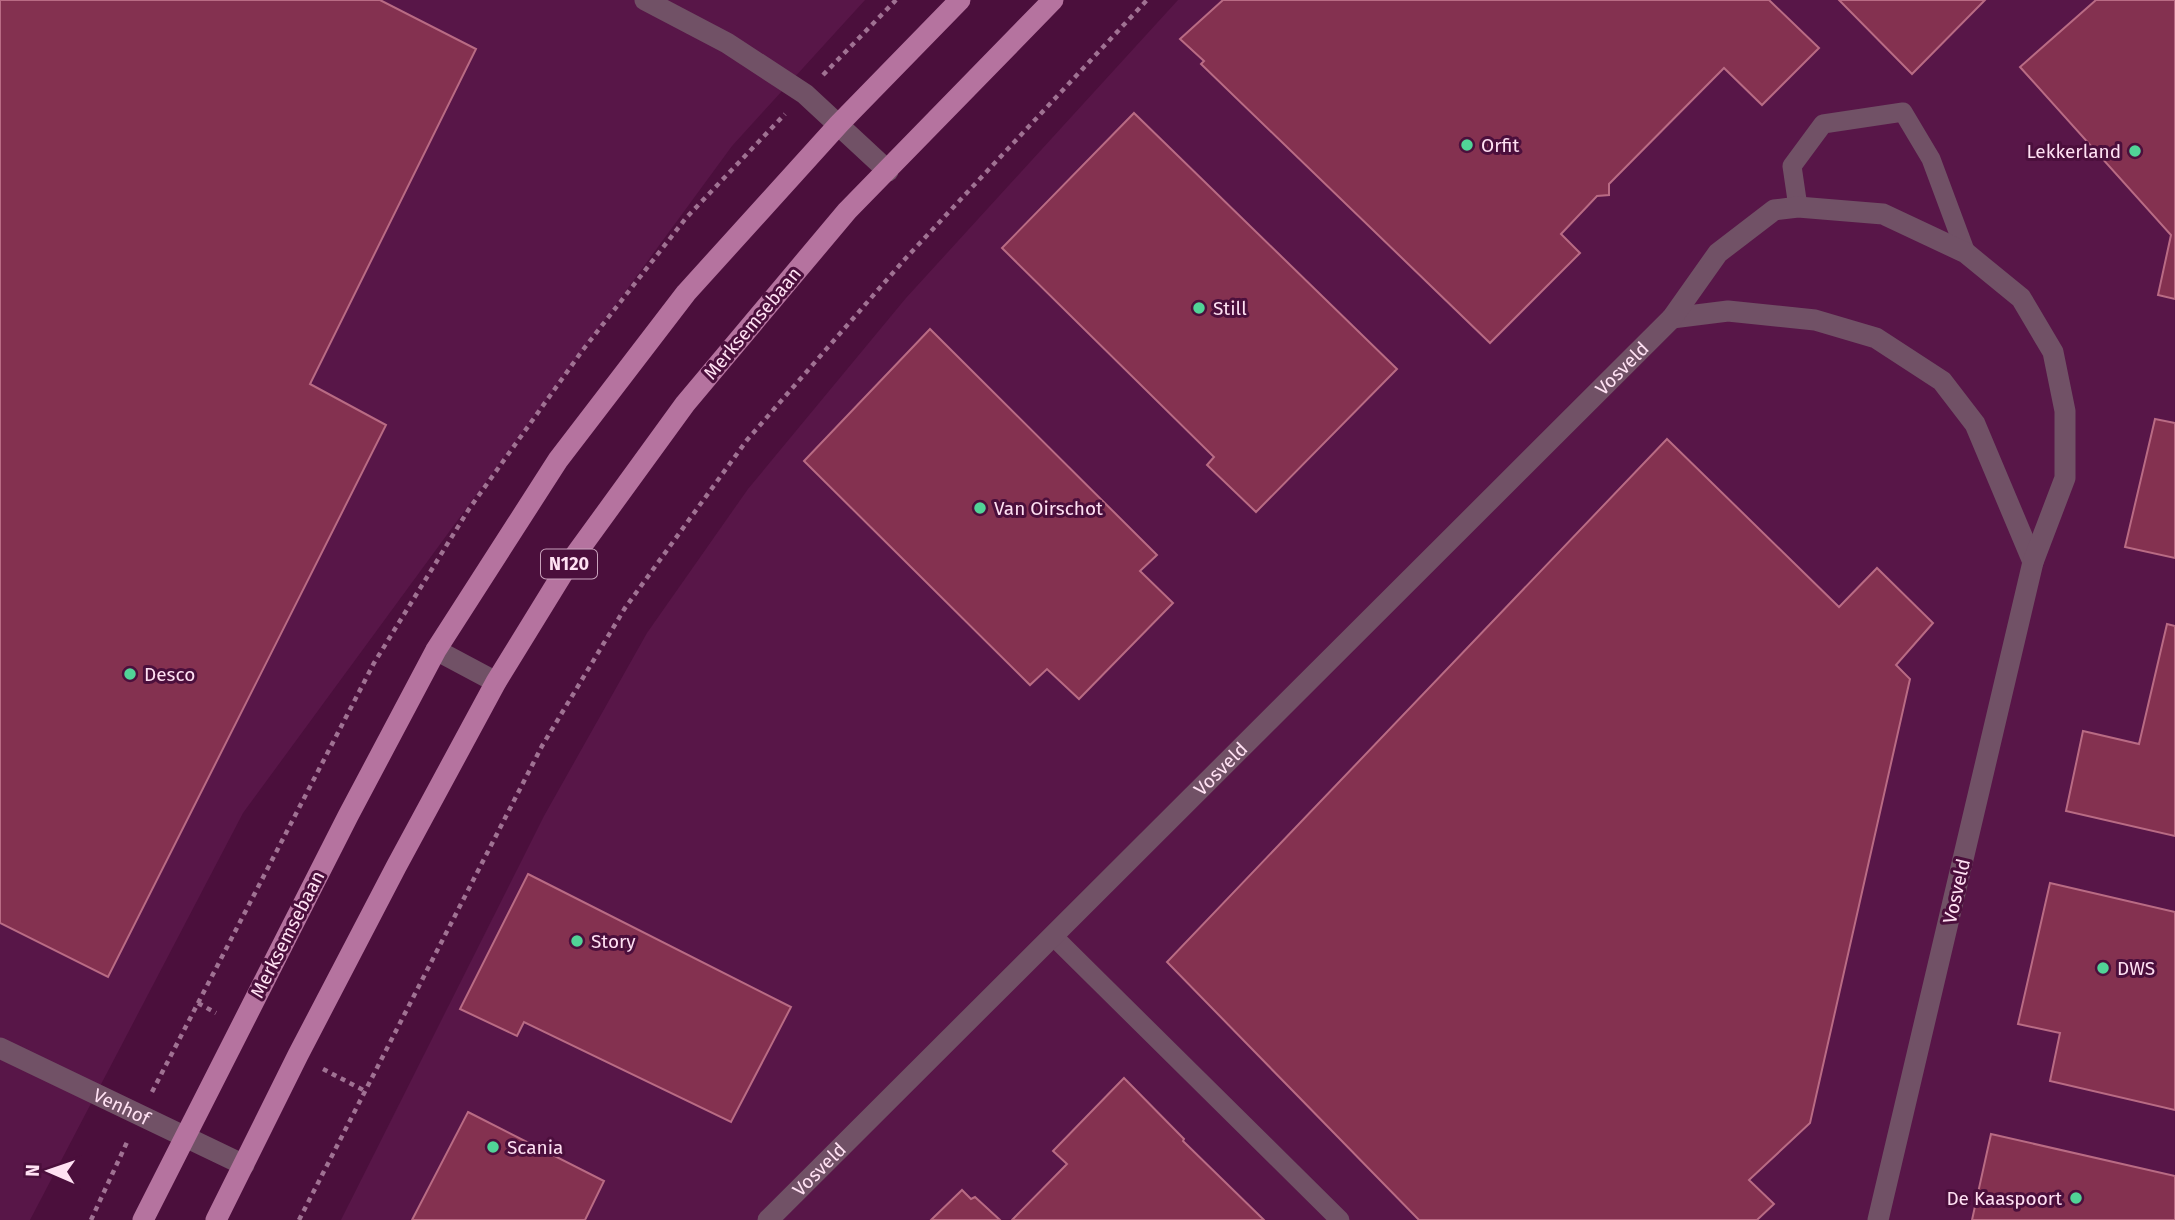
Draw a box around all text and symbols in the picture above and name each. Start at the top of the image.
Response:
place label: Orfit [1481,134,1519,157]
marker: Orfit [1459,137,1475,153]
place label: Lekkerland [2026,140,2121,163]
marker: Lekkerland [2127,143,2143,159]
street label: Merksemsebaan [699,262,806,384]
place label: Still [1213,297,1247,320]
marker: Still [1191,300,1207,316]
street label: Vosveld [1590,337,1654,400]
place label: Van Oirschot [994,497,1103,520]
marker: Van Oirschot [972,500,988,516]
road number: N120 [541,550,597,578]
place label: Desco [144,663,195,686]
marker: Desco [122,666,138,682]
street label: Vosveld [1189,737,1252,801]
street label: Vosveld [1938,856,1975,926]
street label: Merksemsebaan [245,867,329,1002]
place label: Story [591,930,636,953]
marker: Story [569,933,585,949]
place label: DWS [2117,957,2155,980]
marker: DWS [2095,960,2111,976]
street label: Venhof [89,1083,155,1131]
north arrow [14,1136,84,1206]
place label: Scania [507,1136,563,1159]
street label: Vosveld [788,1138,851,1201]
marker: Scania [485,1139,501,1155]
text: N [21,1164,44,1177]
place label: De Kaaspoort [1946,1187,2062,1210]
marker: De Kaaspoort [2068,1190,2084,1206]

